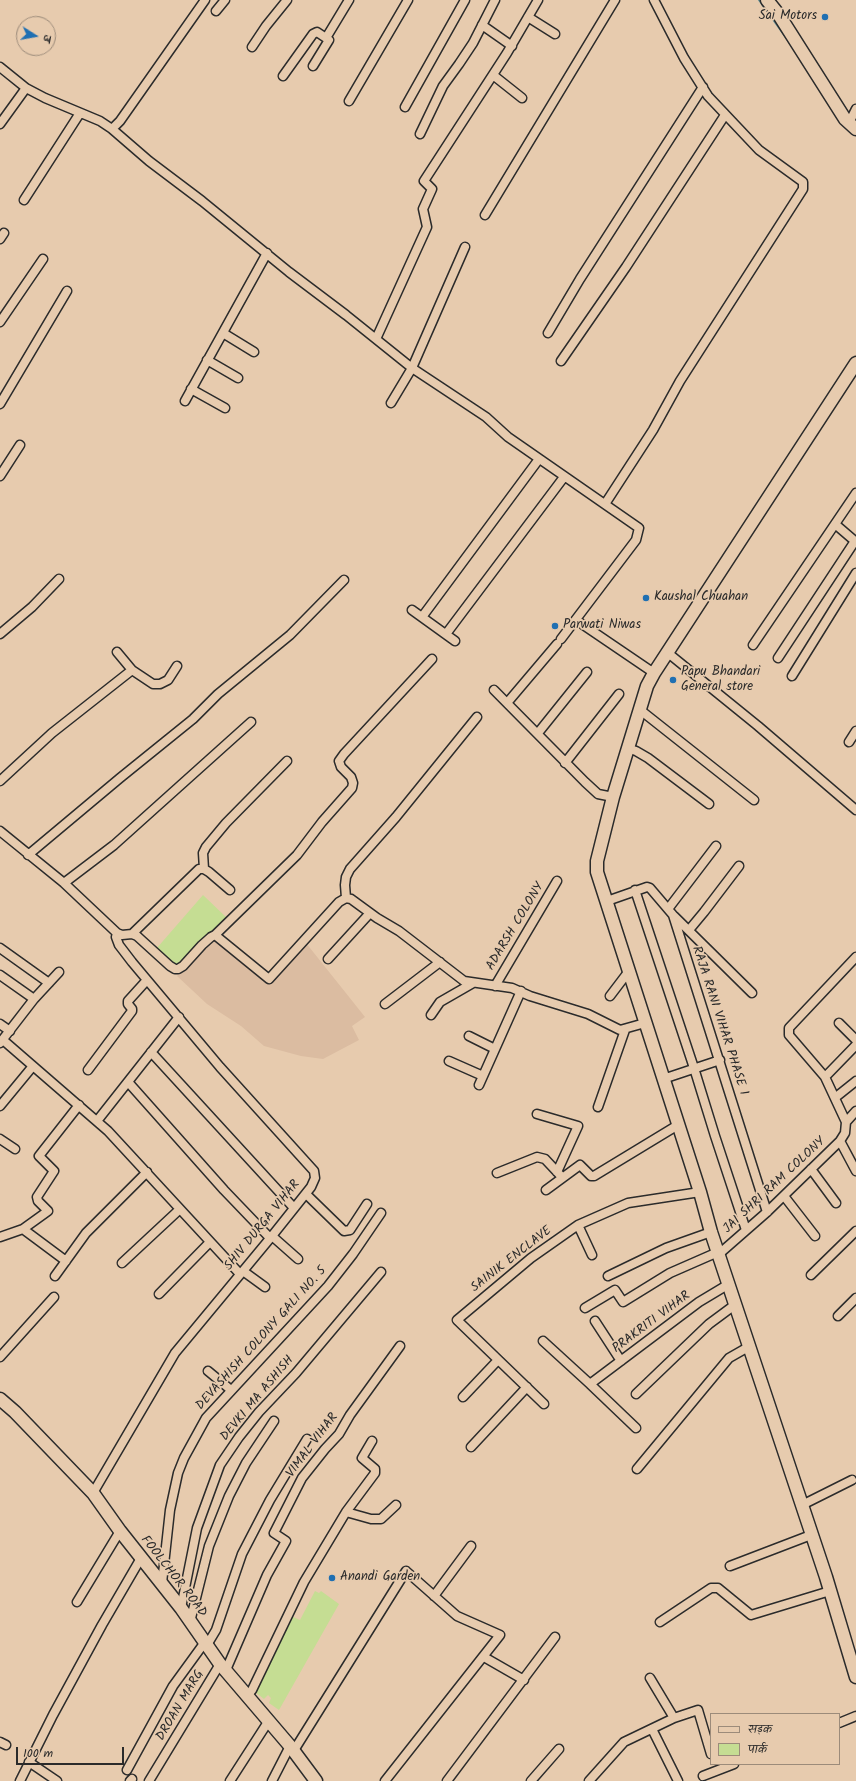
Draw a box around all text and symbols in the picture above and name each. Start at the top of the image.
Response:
place label: Sai Motors [759,9,817,25]
marker: Sai Motors [820,12,830,22]
north arrow [16,16,56,56]
text: उ [37,33,56,43]
place label: Kaushal Chuahan [654,590,748,606]
marker: Kaushal Chuahan [641,593,651,603]
place label: Parwati Niwas [563,618,641,634]
marker: Parwati Niwas [550,621,560,631]
place label: Papu Bhandari General store [681,665,760,696]
marker: Papu Bhandari General store [668,675,678,685]
street label: ADARSH COLONY [484,880,548,974]
street label: RAJA RANI VIHAR PHASE 1 [687,944,751,1098]
street label: JAI SHRI RAM COLONY [721,1135,829,1237]
street label: SHIV DURGA VIHAR [222,1178,304,1274]
street label: SAINIK ENCLAVE [468,1224,556,1296]
street label: DEVASHISH COLONY GALI NO. 5 [193,1264,331,1414]
street label: PRAKRITI VIHAR [610,1289,694,1357]
street label: DEVKI MA ASHISH [218,1353,298,1445]
street label: VIMAL VIHAR [284,1411,342,1481]
street label: FOOLCHOR ROAD [136,1533,210,1621]
place label: Anandi Garden [340,1570,420,1586]
marker: Anandi Garden [327,1573,337,1583]
street label: DROAN MARG [154,1668,208,1744]
legend [710,1713,840,1765]
text: सड़क [748,1720,772,1739]
scale bar [18,1739,126,1765]
text: पार्क [748,1740,767,1759]
text: 100 m [23,1744,53,1763]

